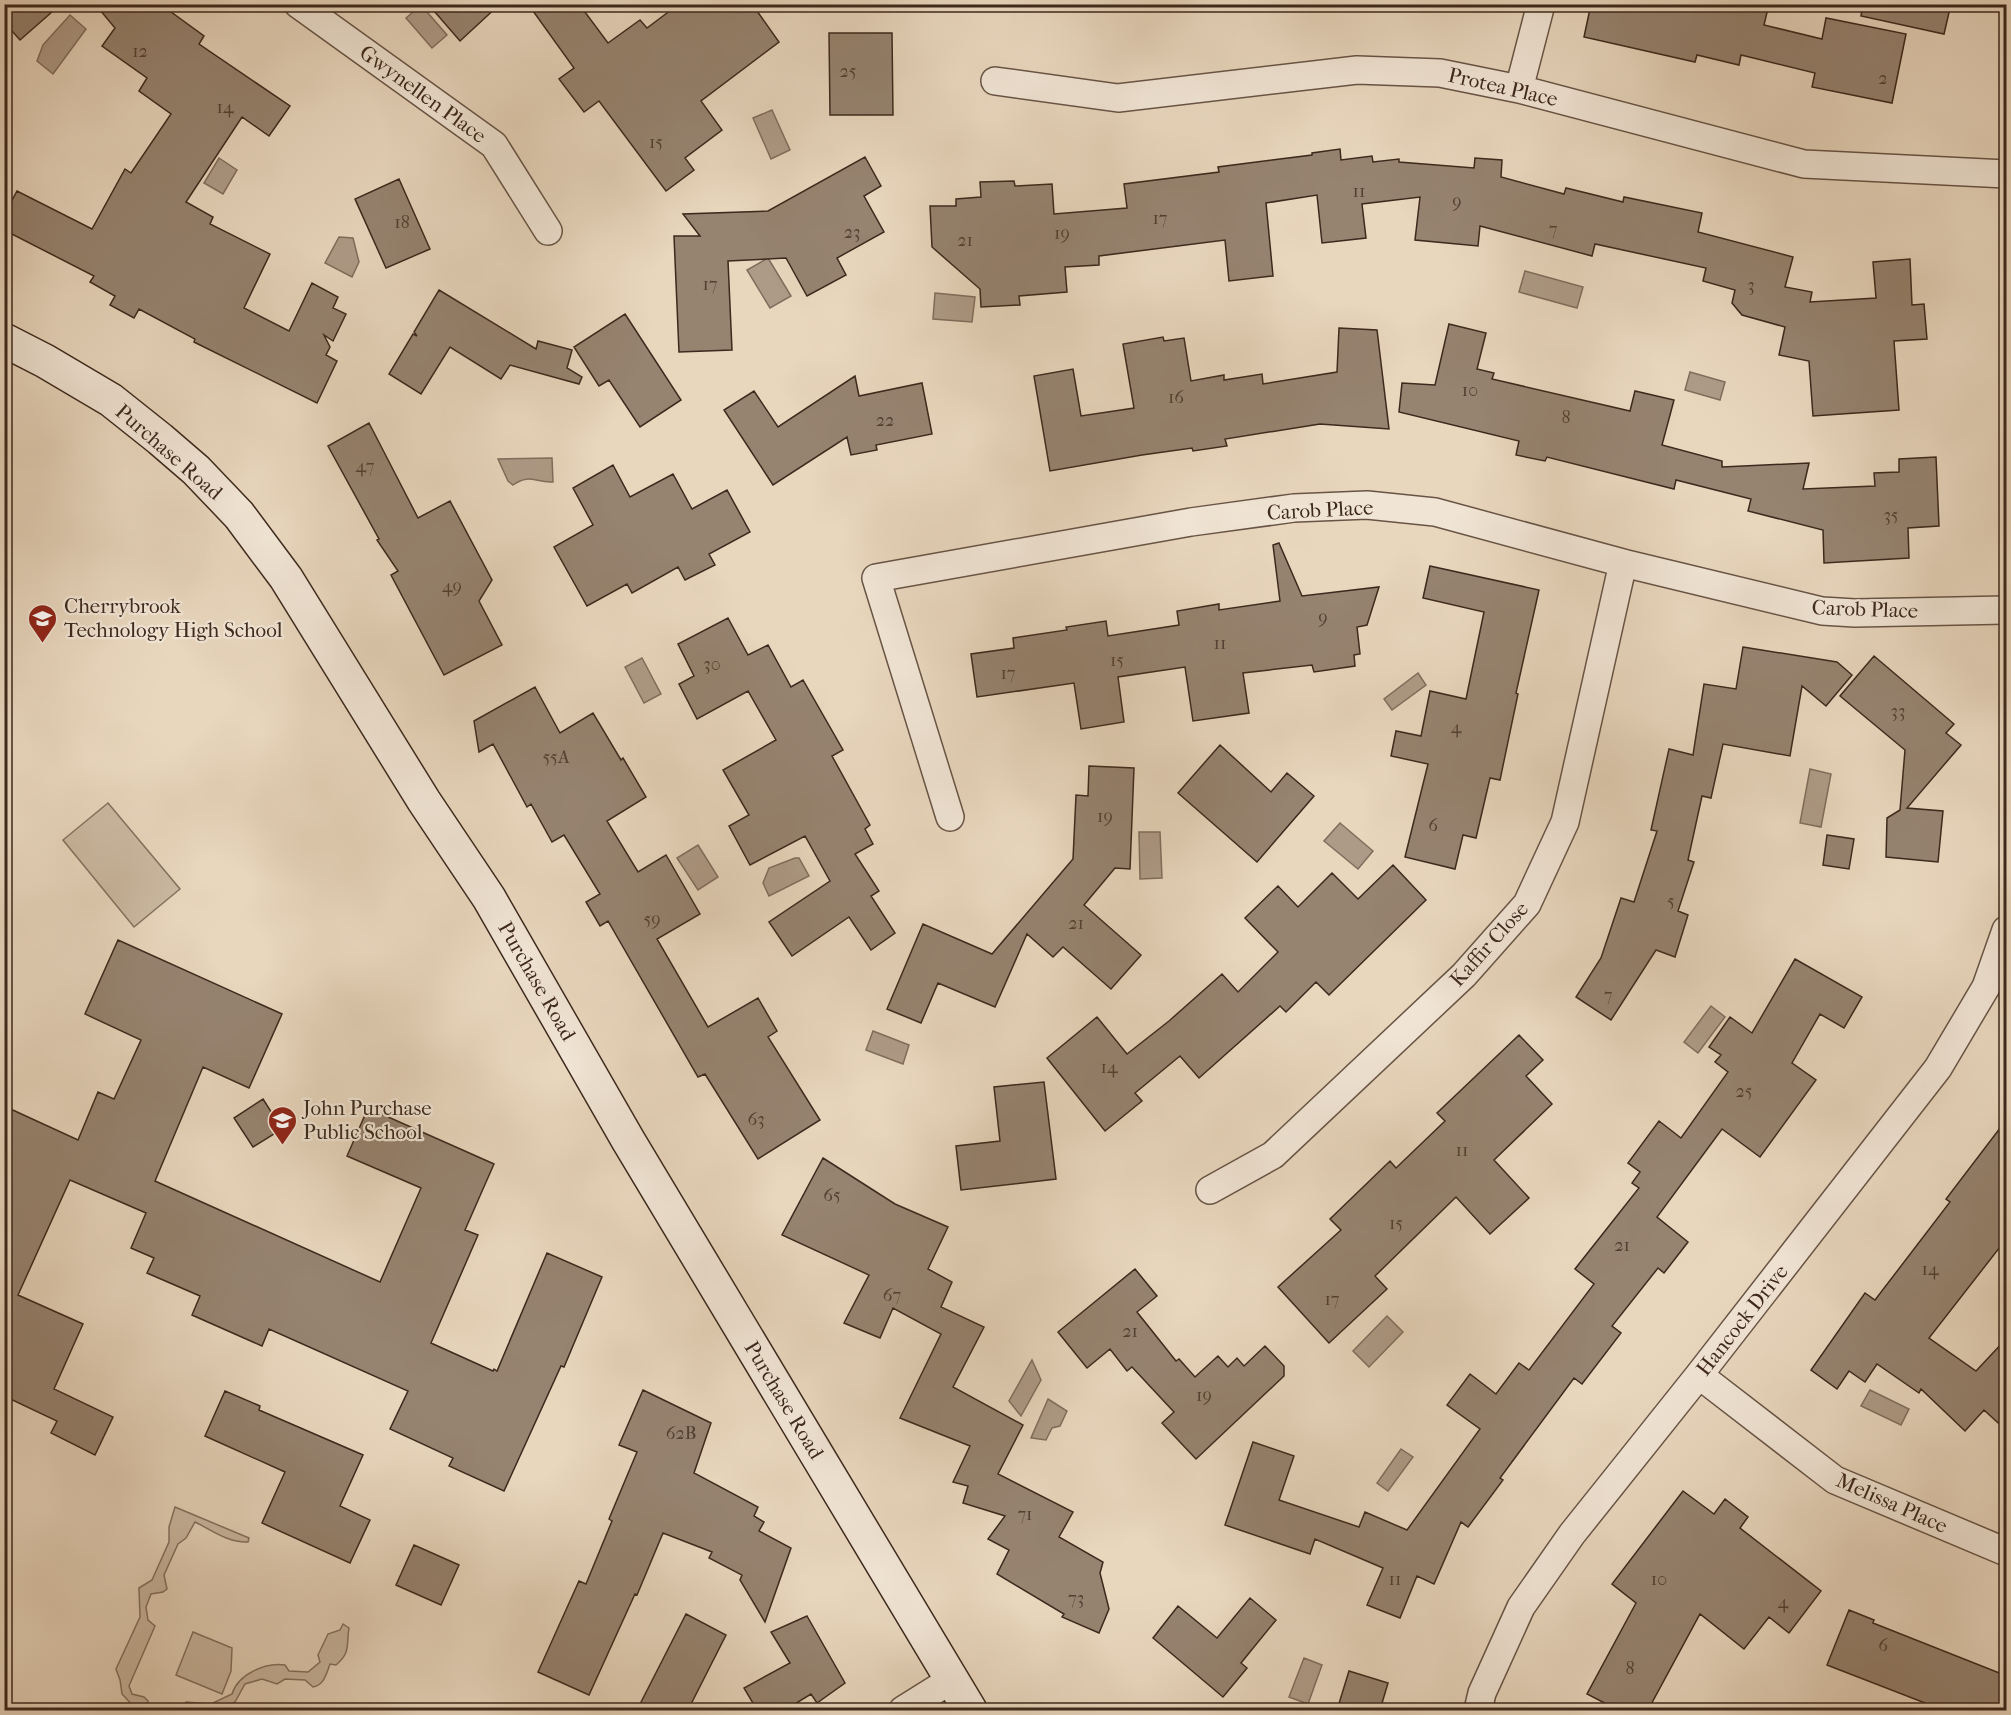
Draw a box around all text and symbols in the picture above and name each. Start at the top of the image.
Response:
street label: Gwynellen Place [355,40,491,148]
house number: 12 [132,41,148,62]
house number: 25 [839,61,857,82]
street label: Protea Place [1446,63,1560,111]
house number: 2 [1878,68,1888,89]
house number: 14 [216,97,234,118]
house number: 15 [649,132,663,153]
house number: 11 [1353,181,1365,202]
house number: 9 [1452,191,1462,212]
house number: 17 [1152,208,1168,229]
house number: 18 [394,212,410,233]
house number: 7 [1549,219,1558,240]
house number: 23 [844,222,860,243]
house number: 19 [1054,223,1070,244]
house number: 21 [957,230,973,251]
house number: 17 [702,274,718,295]
house number: 3 [1747,275,1755,296]
house number: 10 [1462,380,1478,401]
house number: 16 [1168,387,1184,408]
street label: Purchase Road [111,399,228,505]
house number: 8 [1561,407,1571,428]
house number: 22 [876,410,894,431]
house number: 47 [356,456,375,477]
street label: Carob Place [1266,495,1374,525]
house number: 35 [1883,505,1899,526]
house number: 49 [442,576,462,597]
place label: Cherrybrook Technology High School [64,594,283,642]
street label: Carob Place [1811,595,1919,623]
school or university icon: Cherrybrook Technology High School [27,602,59,644]
house number: 9 [1318,607,1328,628]
house number: 11 [1214,633,1226,654]
house number: 15 [1110,650,1124,671]
house number: 30 [703,654,721,675]
house number: 17 [1000,663,1016,684]
house number: 33 [1891,701,1905,722]
house number: 4 [1451,717,1462,738]
house number: 55A [542,747,570,768]
house number: 19 [1097,806,1113,827]
house number: 6 [1428,815,1438,836]
house number: 5 [1667,891,1675,912]
street label: Kaffir Close [1445,897,1533,991]
house number: 59 [643,909,661,930]
house number: 21 [1068,913,1084,934]
street label: Purchase Road [493,917,581,1045]
house number: 7 [1604,985,1613,1006]
house number: 14 [1100,1057,1118,1078]
house number: 25 [1735,1081,1753,1102]
place label: John Purchase Public School [301,1096,432,1144]
school or university icon: John Purchase Public School [266,1104,298,1146]
house number: 63 [747,1109,765,1130]
house number: 11 [1456,1140,1468,1161]
house number: 65 [823,1185,841,1206]
house number: 15 [1389,1213,1403,1234]
house number: 21 [1614,1235,1630,1256]
house number: 14 [1921,1259,1939,1280]
street label: Hancock Drive [1691,1260,1793,1380]
house number: 67 [883,1285,901,1306]
house number: 17 [1324,1289,1340,1310]
house number: 21 [1122,1321,1138,1342]
street label: Purchase Road [739,1337,829,1464]
house number: 19 [1196,1385,1212,1406]
house number: 62B [666,1423,696,1444]
street label: Melissa Place [1833,1468,1951,1538]
house number: 71 [1017,1504,1033,1525]
house number: 11 [1389,1569,1401,1590]
house number: 10 [1651,1569,1667,1590]
house number: 73 [1068,1588,1084,1609]
house number: 4 [1778,1592,1789,1613]
house number: 6 [1878,1635,1888,1656]
house number: 8 [1625,1658,1635,1679]

